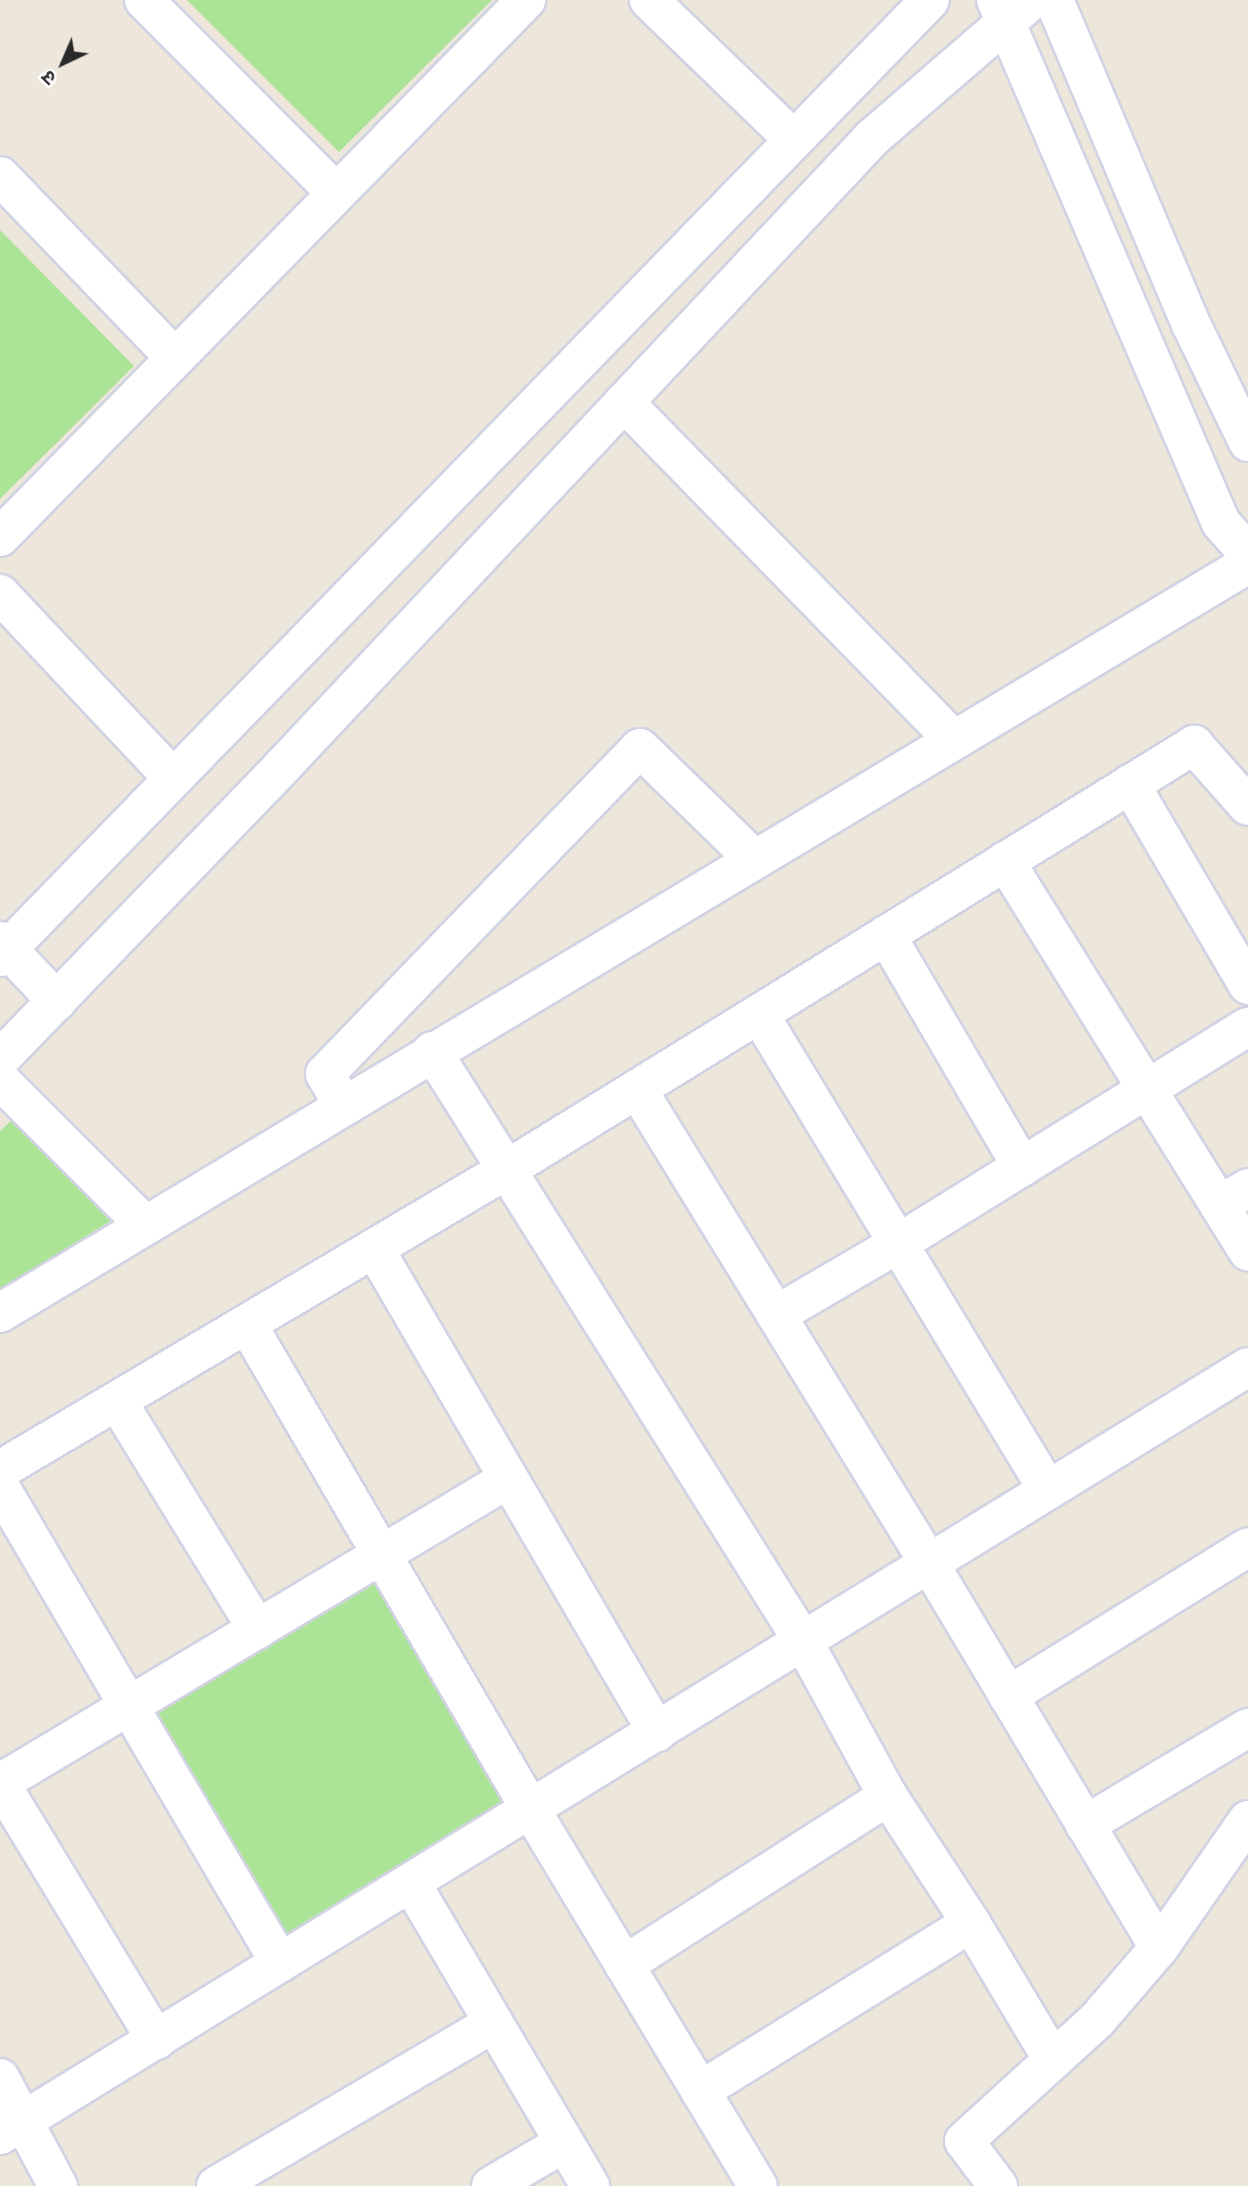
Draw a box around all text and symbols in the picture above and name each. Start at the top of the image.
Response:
north arrow [28,28,98,98]
text: उ [36,66,61,91]

